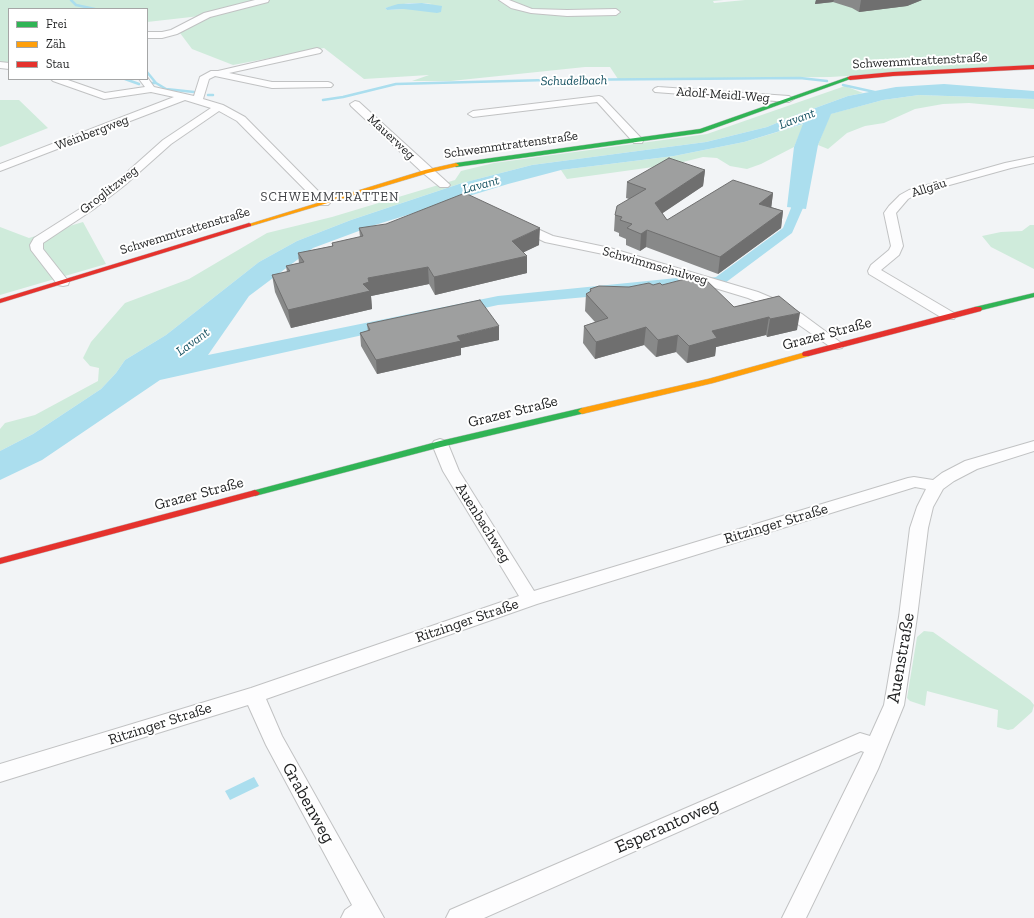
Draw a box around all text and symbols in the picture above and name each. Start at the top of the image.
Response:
legend [8,8,148,80]
text: Frei [46,17,67,31]
text: Zäh [46,37,65,51]
street label: Schwemmtrattenstraße [852,50,988,72]
text: Stau [46,57,69,71]
water label: Schudelbach [541,73,607,89]
street label: Adolf-Meidl-Weg [676,84,770,106]
water label: Lavant [777,105,817,133]
street label: Mauerweg [364,111,418,163]
street label: Weinbergweg [53,112,131,154]
street label: Schwemmtrattenstraße [443,128,579,162]
street label: Groglitzweg [77,163,141,217]
water label: Lavant [461,173,501,197]
street label: Allgäu [909,175,949,201]
district label: SCHWEMMTRATTEN [261,189,399,205]
street label: Schwemmtrattenstraße [118,204,252,258]
street label: Schwimmschulweg [601,244,709,288]
street label: Grazer Straße [780,313,874,355]
water label: Lavant [173,325,213,359]
street label: Grazer Straße [466,392,560,432]
street label: Grazer Straße [152,473,246,515]
street label: Auenbachweg [451,480,515,566]
street label: Ritzinger Straße [722,500,830,548]
street label: Ritzinger Straße [413,595,521,647]
street label: Auenstraße [882,611,920,705]
street label: Ritzinger Straße [106,699,214,749]
street label: Grabenweg [277,759,339,847]
street label: Esperantoweg [612,794,722,858]

